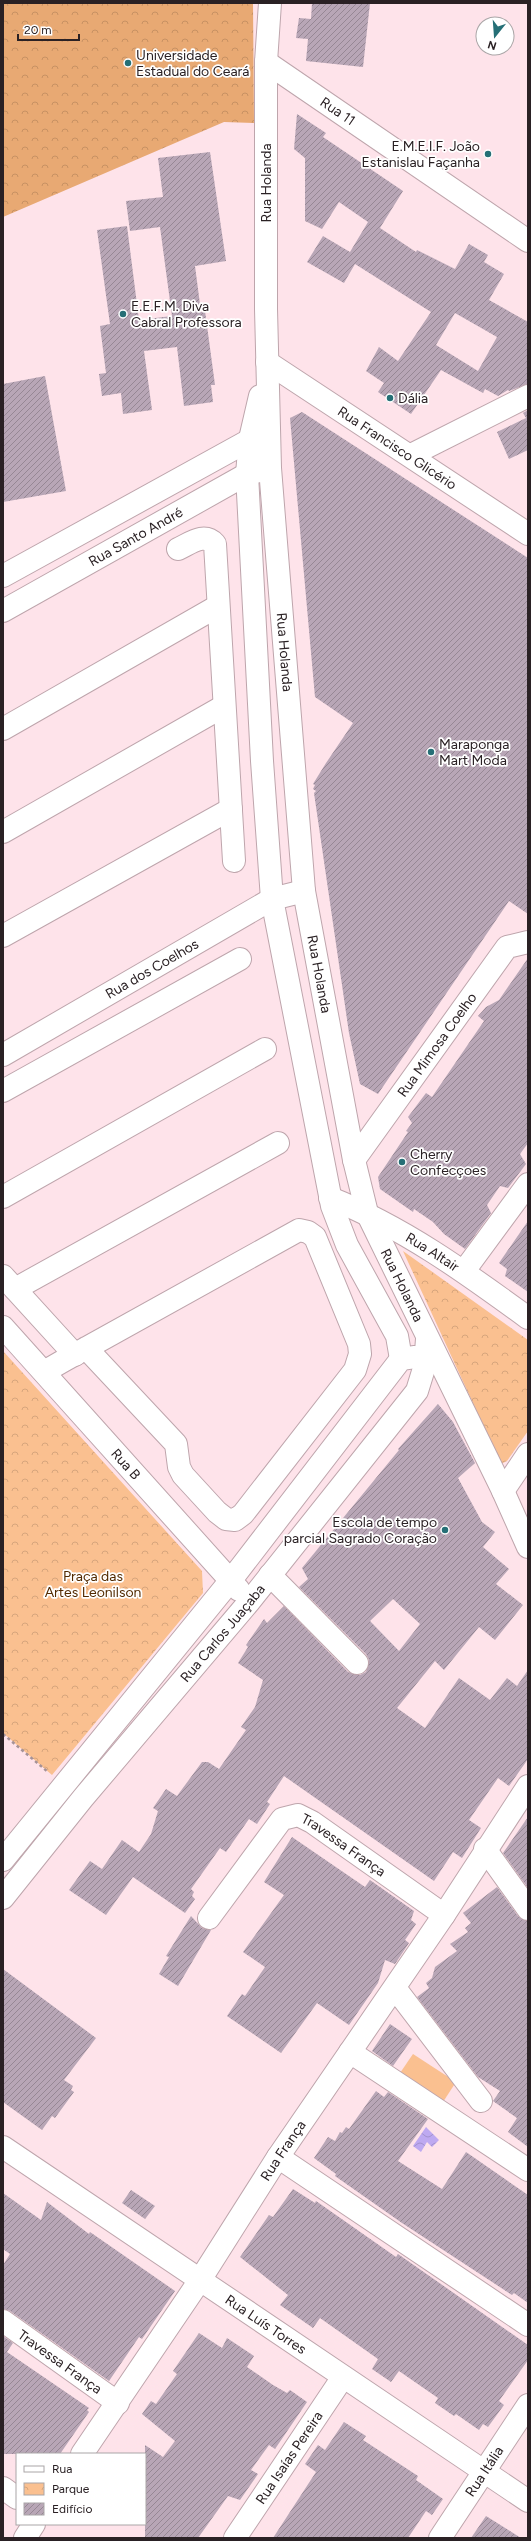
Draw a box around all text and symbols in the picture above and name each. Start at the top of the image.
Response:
scale bar [18,16,79,42]
north arrow [475,16,515,56]
text: 20 m [24,23,52,37]
text: N [486,38,498,53]
place label: Universidade Estadual do Ceará [136,47,249,80]
marker: Universidade Estadual do Ceará [123,58,133,68]
street label: Rua 11 [317,93,359,129]
place label: E.M.E.I.F. João Estanislau Façanha [362,138,480,171]
street label: Rua Holanda [258,143,275,223]
marker: E.M.E.I.F. João Estanislau Façanha [483,149,493,159]
place label: E.E.F.M. Diva Cabral Professora [131,298,242,331]
marker: E.E.F.M. Diva Cabral Professora [118,309,128,319]
place label: Dália [398,390,428,407]
marker: Dália [385,393,395,403]
street label: Rua Francisco Glicério [334,402,460,493]
street label: Rua Santo André [85,503,186,570]
street label: Rua Holanda [273,612,296,692]
place label: Maraponga Mart Moda [439,736,509,769]
marker: Maraponga Mart Moda [426,747,436,757]
street label: Rua Holanda [304,934,335,1015]
street label: Rua dos Coelhos [102,935,201,1002]
street label: Rua Mimosa Coelho [394,989,480,1100]
place label: Cherry Confecçoes [410,1146,486,1179]
marker: Cherry Confecçoes [397,1157,407,1167]
street label: Rua Altair [403,1229,463,1275]
street label: Rua Holanda [377,1246,427,1324]
street label: Rua B [108,1445,144,1483]
place label: Escola de tempo parcial Sagrado Coração [284,1514,437,1547]
marker: Escola de tempo parcial Sagrado Coração [440,1525,450,1535]
park label: Praça das Artes Leonilson [45,1568,142,1601]
street label: Rua Carlos Juaçaba [176,1581,268,1686]
street label: Travessa França [299,1810,389,1880]
street label: Rua França [257,2117,309,2184]
street label: Rua Luís Torres [222,2291,310,2358]
street label: Travessa França [15,2326,105,2397]
street label: Rua Isaías Pereira [252,2408,326,2507]
street label: Rua Itália [461,2443,507,2500]
legend [16,2453,146,2525]
text: Rua [52,2462,72,2476]
text: Parque [52,2482,90,2496]
text: Edifício [52,2502,92,2516]

